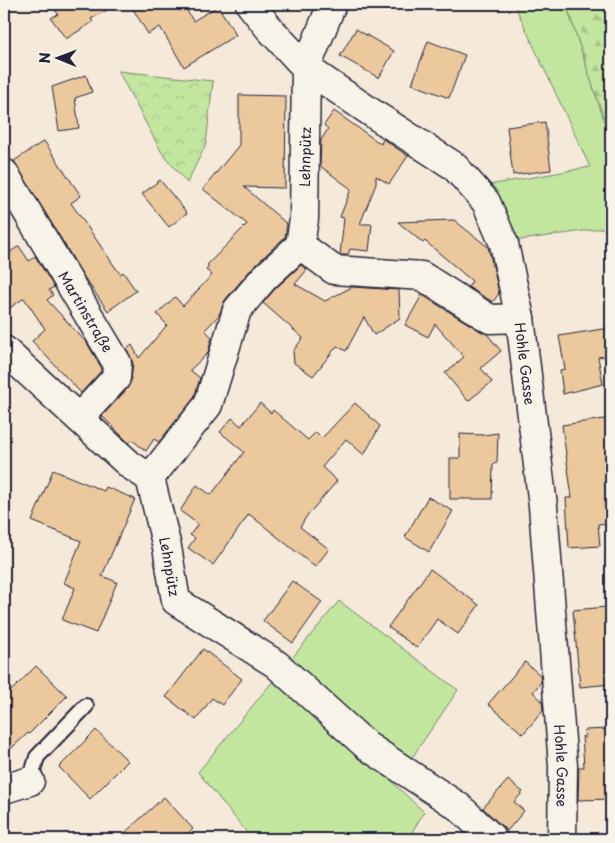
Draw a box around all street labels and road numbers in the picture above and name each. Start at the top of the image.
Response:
street label: Lehnpütz [294,126,316,187]
street label: Martinstraße [54,267,119,356]
street label: Hohle Gasse [510,321,541,406]
street label: Lehnpütz [154,534,186,598]
street label: Hohle Gasse [549,724,574,807]

